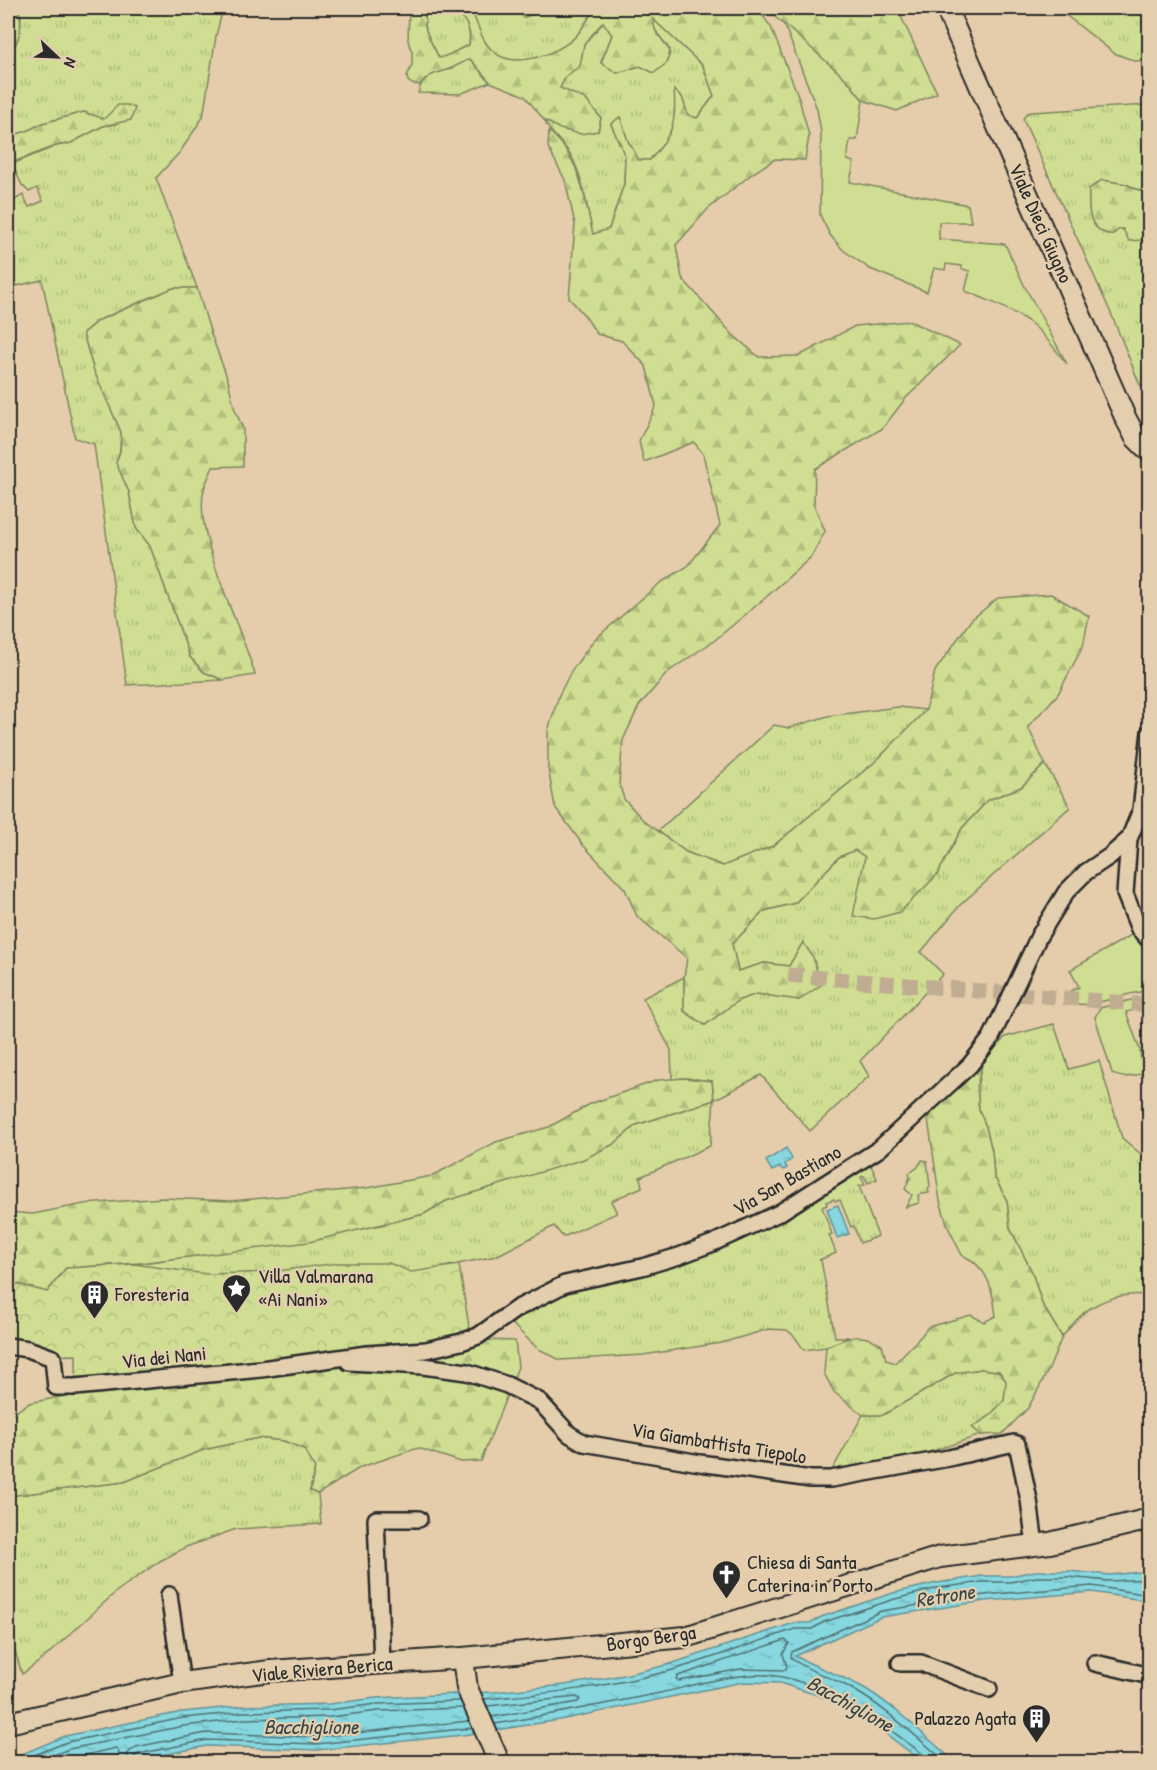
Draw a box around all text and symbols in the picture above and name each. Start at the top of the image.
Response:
north arrow [27,27,87,87]
text: N [59,55,83,72]
street label: Viale Dieci Giugno [1003,159,1080,287]
street label: Via San Bastiano [728,1138,846,1221]
place label: Villa Valmarana «Ai Nani» [258,1262,373,1312]
place icon: Villa Valmarana «Ai Nani» [221,1272,253,1314]
building icon: Foresteria [78,1278,110,1320]
place label: Foresteria [114,1280,189,1307]
street label: Via dei Nani [120,1339,208,1374]
street label: Via Giambattista Tiepolo [630,1415,809,1470]
place label: Chiesa di Santa Caterina in Porto [747,1548,873,1598]
church icon: Chiesa di Santa Caterina in Porto [710,1558,742,1600]
water label: Retrone [913,1576,978,1614]
street label: Borgo Berga [604,1618,698,1657]
street label: Viale Riviera Berica [250,1649,394,1688]
water label: Bacchiglione [802,1668,900,1740]
building icon: Palazzo Agata [1021,1702,1053,1744]
place label: Palazzo Agata [914,1704,1016,1731]
water label: Bacchiglione [264,1712,360,1741]

